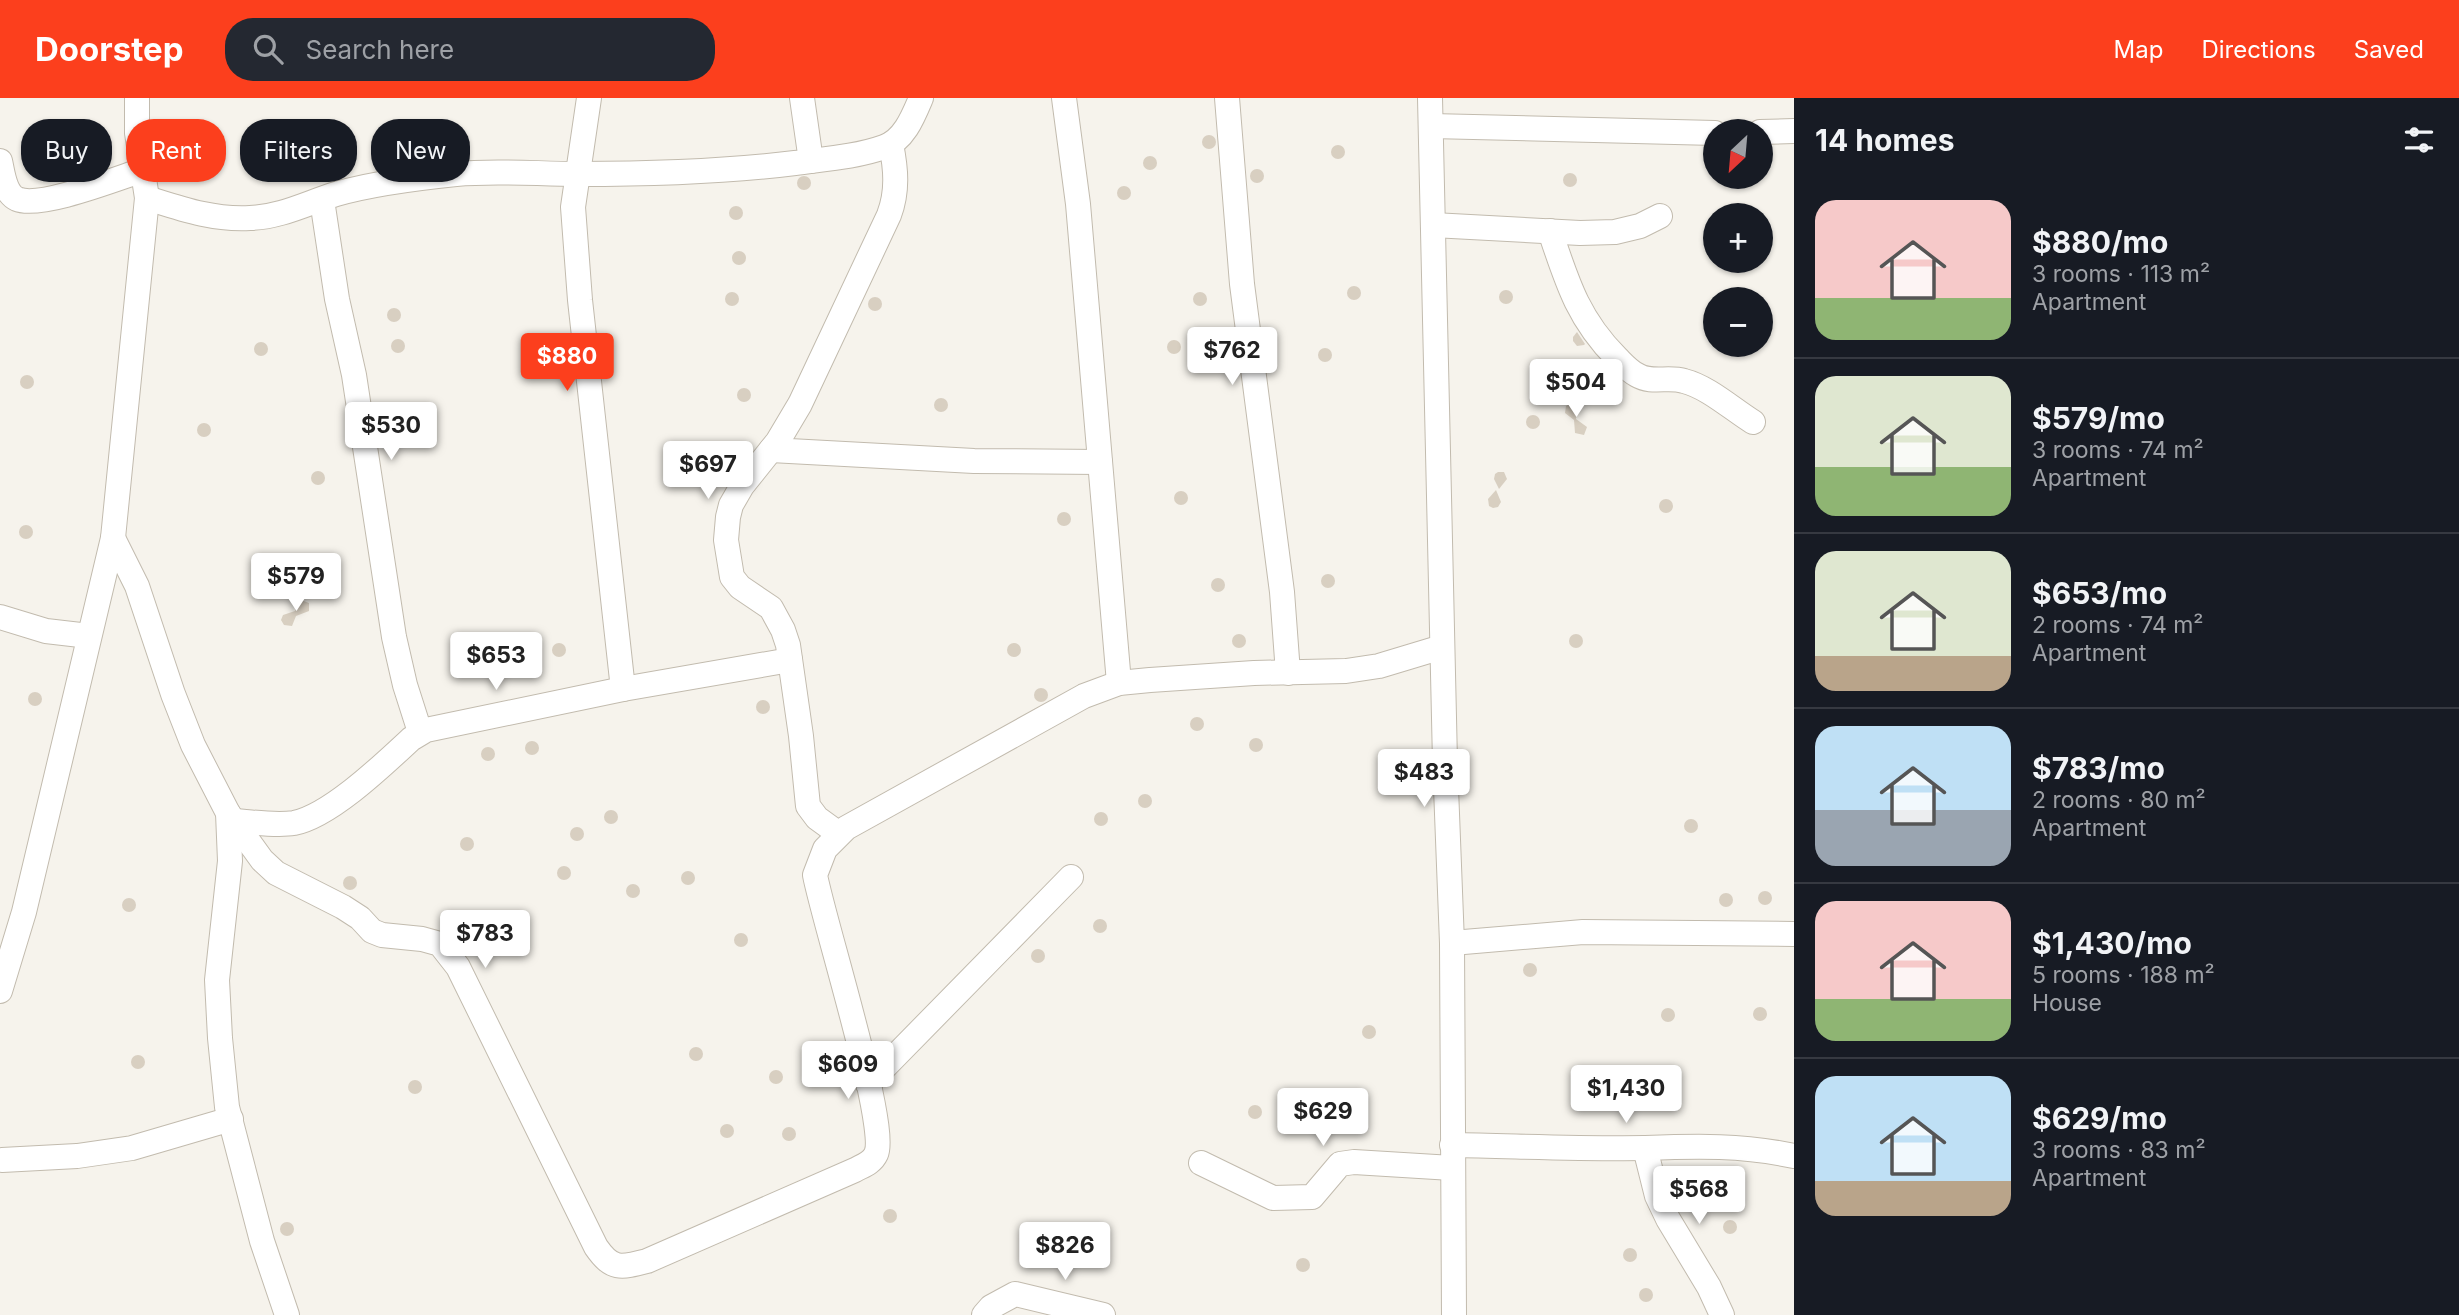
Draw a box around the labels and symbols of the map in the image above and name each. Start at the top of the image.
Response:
north arrow [1703,119,1773,189]
pin: $762 [1191,328,1273,387]
pin: $880 [526,334,608,393]
pin: $504 [1535,360,1617,419]
pin: $530 [350,402,432,462]
pin: $697 [667,442,749,501]
pin: $579 [255,554,337,613]
pin: $653 [455,632,537,692]
pin: $483 [1383,750,1465,809]
pin: $783 [444,910,526,970]
pin: $609 [807,1042,889,1101]
pin: $1,430 [1569,1066,1683,1125]
pin: $629 [1282,1088,1364,1148]
pin: $568 [1658,1166,1740,1226]
pin: $826 [1024,1222,1106,1282]

